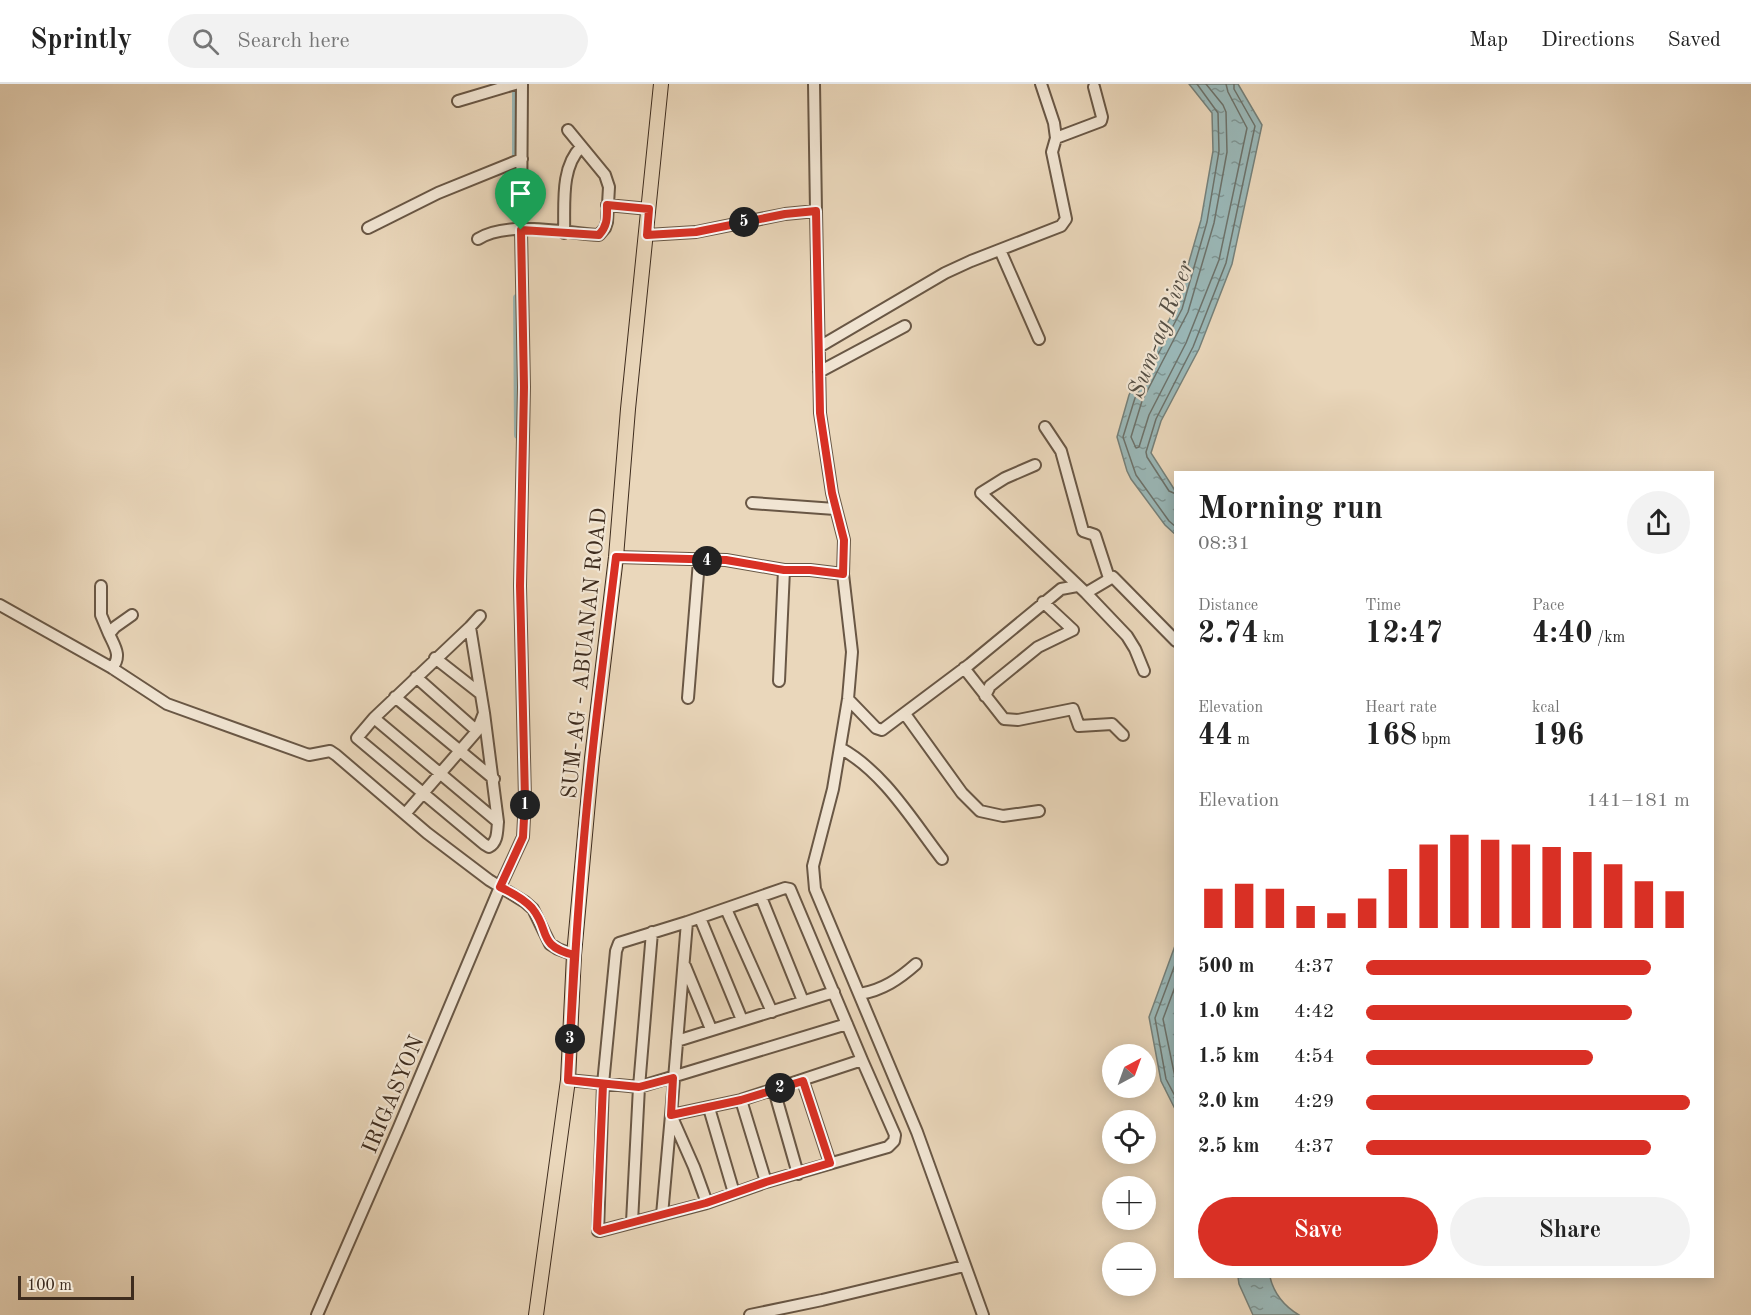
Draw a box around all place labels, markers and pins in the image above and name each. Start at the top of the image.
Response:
pin [495,168,546,230]
pin: 5 [729,207,759,237]
pin: 4 [692,546,722,576]
pin: 1 [510,790,540,820]
pin: 3 [555,1024,585,1054]
pin: 2 [765,1073,795,1103]

